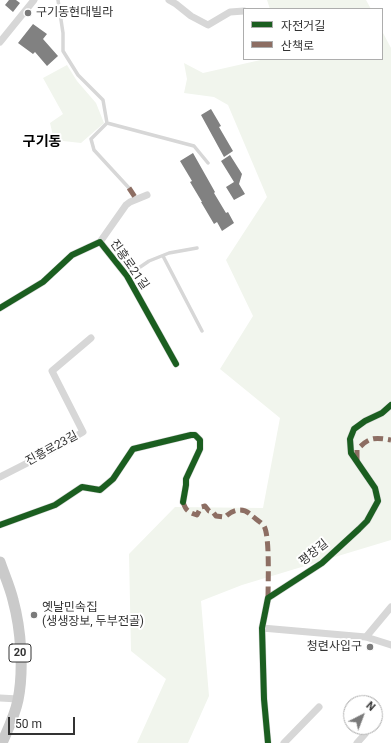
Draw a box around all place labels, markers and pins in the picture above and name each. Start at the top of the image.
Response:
place label: 구기동현대빌라 [36,6,113,20]
marker: 구기동현대빌라 [23,8,33,18]
place label: 옛날민속집 (생생장보, 두부전골) [42,601,144,629]
marker: 옛날민속집 (생생장보, 두부전골) [29,610,39,620]
place label: 청련사입구 [307,640,362,654]
marker: 청련사입구 [365,642,375,652]

